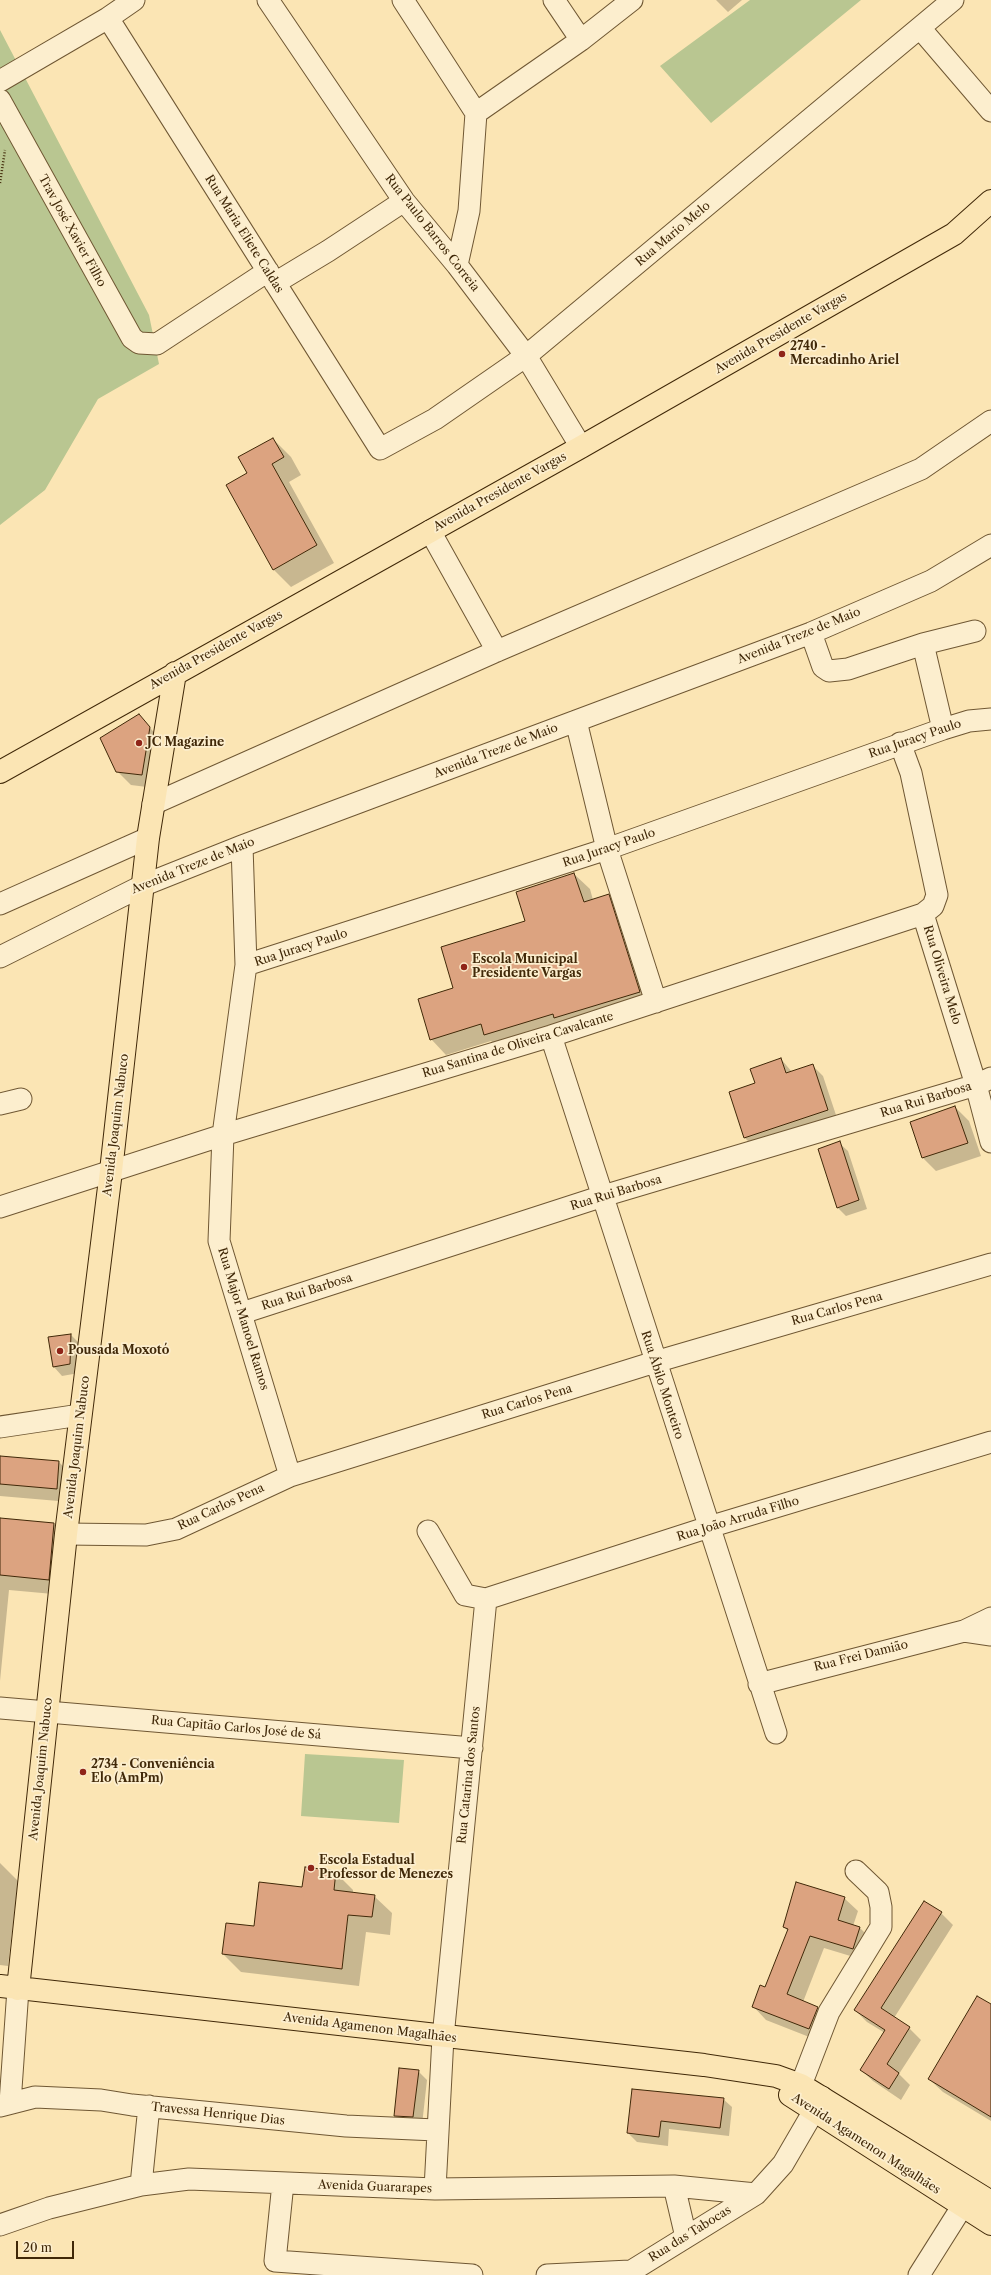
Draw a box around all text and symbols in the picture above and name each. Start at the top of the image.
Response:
street label: Rua Paulo Barros Correia [382,171,482,295]
street label: Trav José Xavier Filho [35,172,109,290]
street label: Rua Maria Eliete Caldas [202,172,286,296]
street label: Rua Mario Melo [633,199,713,269]
street label: Avenida Presidente Vargas [712,289,850,377]
place label: 2740 - Mercadinho Ariel [790,340,899,368]
marker: 2740 - Mercadinho Ariel [777,349,787,359]
street label: Avenida Presidente Vargas [431,449,569,535]
street label: Avenida Treze de Maio [735,605,863,667]
street label: Avenida Presidente Vargas [147,607,285,693]
street label: Rua Juracy Paulo [867,716,963,762]
street label: Avenida Treze de Maio [432,721,560,781]
place label: JC Magazine [147,736,224,750]
marker: JC Magazine [134,738,144,748]
street label: Rua Juracy Paulo [561,825,657,871]
street label: Avenida Treze de Maio [129,835,257,897]
street label: Rua Oliveira Melo [920,924,964,1026]
street label: Rua Juracy Paulo [253,926,349,970]
place label: Escola Municipal Presidente Vargas [472,953,582,981]
marker: Escola Municipal Presidente Vargas [459,962,469,972]
street label: Rua Santina de Oliveira Cavalcante [421,1009,615,1081]
street label: Avenida Joaquim Nabuco [100,1053,132,1197]
street label: Rua Rui Barbosa [879,1079,973,1121]
street label: Rua Rui Barbosa [569,1172,663,1214]
street label: Rua Major Manoel Ramos [214,1246,272,1392]
street label: Rua Rui Barbosa [260,1271,354,1313]
street label: Rua Carlos Pena [790,1289,884,1329]
street label: Rua Ábilo Monteiro [638,1329,686,1441]
place label: Pousada Moxotó [68,1344,169,1358]
marker: Pousada Moxotó [55,1346,65,1356]
street label: Avenida Joaquim Nabuco [61,1375,93,1519]
street label: Rua Carlos Pena [480,1381,574,1423]
street label: Rua Carlos Pena [175,1481,267,1533]
street label: Rua João Arruda Filho [675,1494,801,1544]
street label: Rua Frei Damião [812,1637,910,1675]
street label: Avenida Joaquim Nabuco [26,1697,56,1841]
street label: Rua Catarina dos Santos [455,1705,483,1845]
street label: Rua Capitão Carlos José de Sá [150,1713,322,1743]
place label: 2734 - Conveniência Elo (AmPm) [91,1758,215,1786]
marker: 2734 - Conveniência Elo (AmPm) [78,1767,88,1777]
place label: Escola Estadual Professor de Menezes [319,1854,453,1882]
marker: Escola Estadual Professor de Menezes [306,1863,316,1873]
street label: Avenida Agamenon Magalhães [283,2010,457,2046]
street label: Avenida Agamenon Magalhães [789,2090,943,2198]
street label: Travessa Henrique Dias [150,2100,286,2128]
street label: Avenida Guararapes [318,2178,432,2196]
street label: Rua das Tabocas [646,2203,734,2265]
scale bar [18,2233,76,2259]
text: 20 m [23,2240,52,2255]

